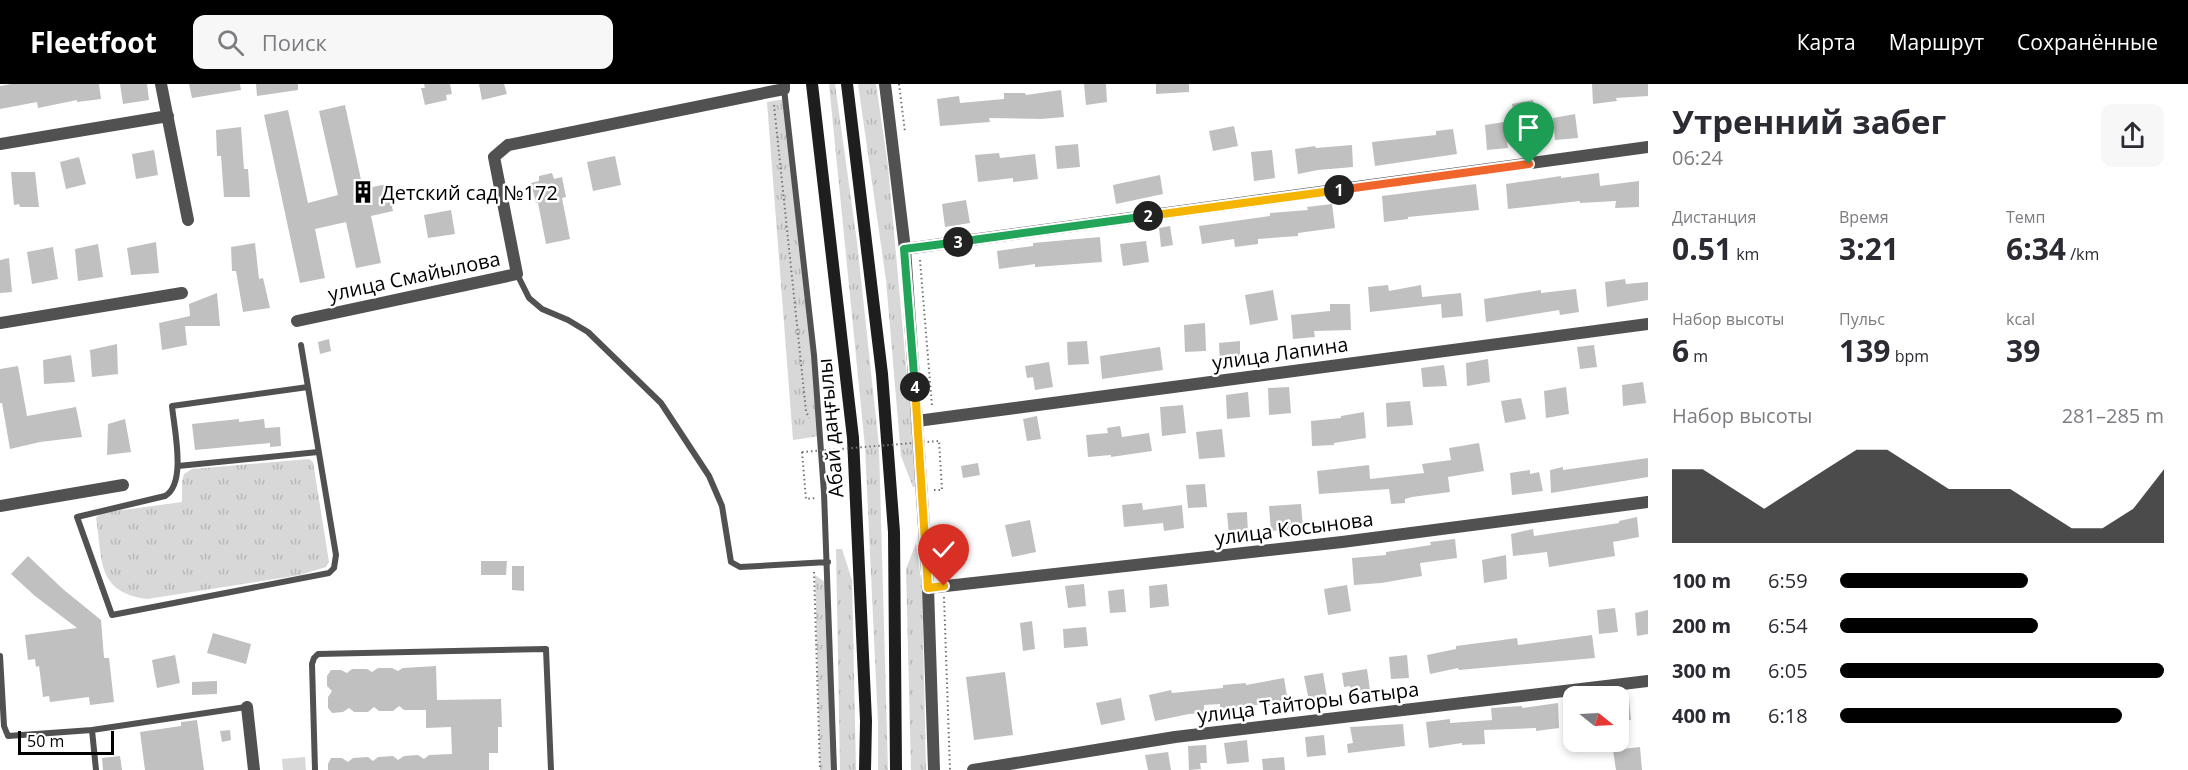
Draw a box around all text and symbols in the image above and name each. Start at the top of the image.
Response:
search box [193,15,613,69]
text: Fleetfoot [30,23,157,61]
icon: search [214,26,247,59]
text: Поиск [262,27,327,57]
text: Карта [1797,28,1856,56]
text: Маршрут [1889,28,1984,56]
text: Сохранённые [2017,28,2158,56]
text: Утренний забег [1672,99,1946,144]
pin [1503,102,1554,164]
button: share [2101,104,2164,167]
icon: arrive [1512,111,1545,144]
text: 06:24 [1672,144,1723,171]
pin: 1 [1324,175,1354,205]
building icon: Детский сад №172 [350,179,376,205]
place label: Детский сад №172 [381,179,558,206]
text: 1 [1334,179,1344,201]
pin: 2 [1133,201,1163,231]
text: 2 [1143,205,1153,227]
text: Дистанция [1672,206,1756,228]
text: Время [1839,206,1889,228]
text: Темп [2006,206,2045,228]
pin: 3 [943,227,973,257]
text: 0.51 [1672,228,1732,269]
text: 3:21 [1839,228,1899,269]
text: 6:34 [2006,228,2066,269]
text: 3 [953,231,963,253]
text: km [1732,243,1759,265]
text: /km [2066,243,2099,265]
street label: улица Смайылова [325,245,503,307]
text: Набор высоты [1672,308,1784,330]
text: Пульс [1839,308,1885,330]
text: kcal [2006,308,2035,330]
street label: улица Лапина [1210,330,1350,376]
text: 6 [1672,330,1689,371]
text: 139 [1839,330,1890,371]
text: 39 [2006,330,2040,371]
text: m [1689,345,1708,367]
text: bpm [1890,345,1929,367]
street label: Абай даңғылы [810,357,850,499]
pin: 4 [900,372,930,402]
text: 4 [910,376,920,398]
text: Набор высоты [1672,402,1812,429]
text: 281–285 m [2062,402,2164,429]
street label: улица Косынова [1213,505,1375,551]
pin [918,524,969,586]
icon: check [927,533,960,566]
text: 100 m [1672,567,1731,594]
text: 6:59 [1768,567,1808,594]
text: 200 m [1672,612,1731,639]
text: 6:54 [1768,612,1808,639]
text: 300 m [1672,657,1731,684]
text: 6:05 [1768,657,1808,684]
street label: улица Тайторы батыра [1196,675,1420,729]
north arrow [1563,686,1629,752]
map controls [1563,686,1629,752]
text: 400 m [1672,702,1731,729]
text: 6:18 [1768,702,1808,729]
scale bar [18,728,114,756]
text: 50 m [27,730,64,752]

